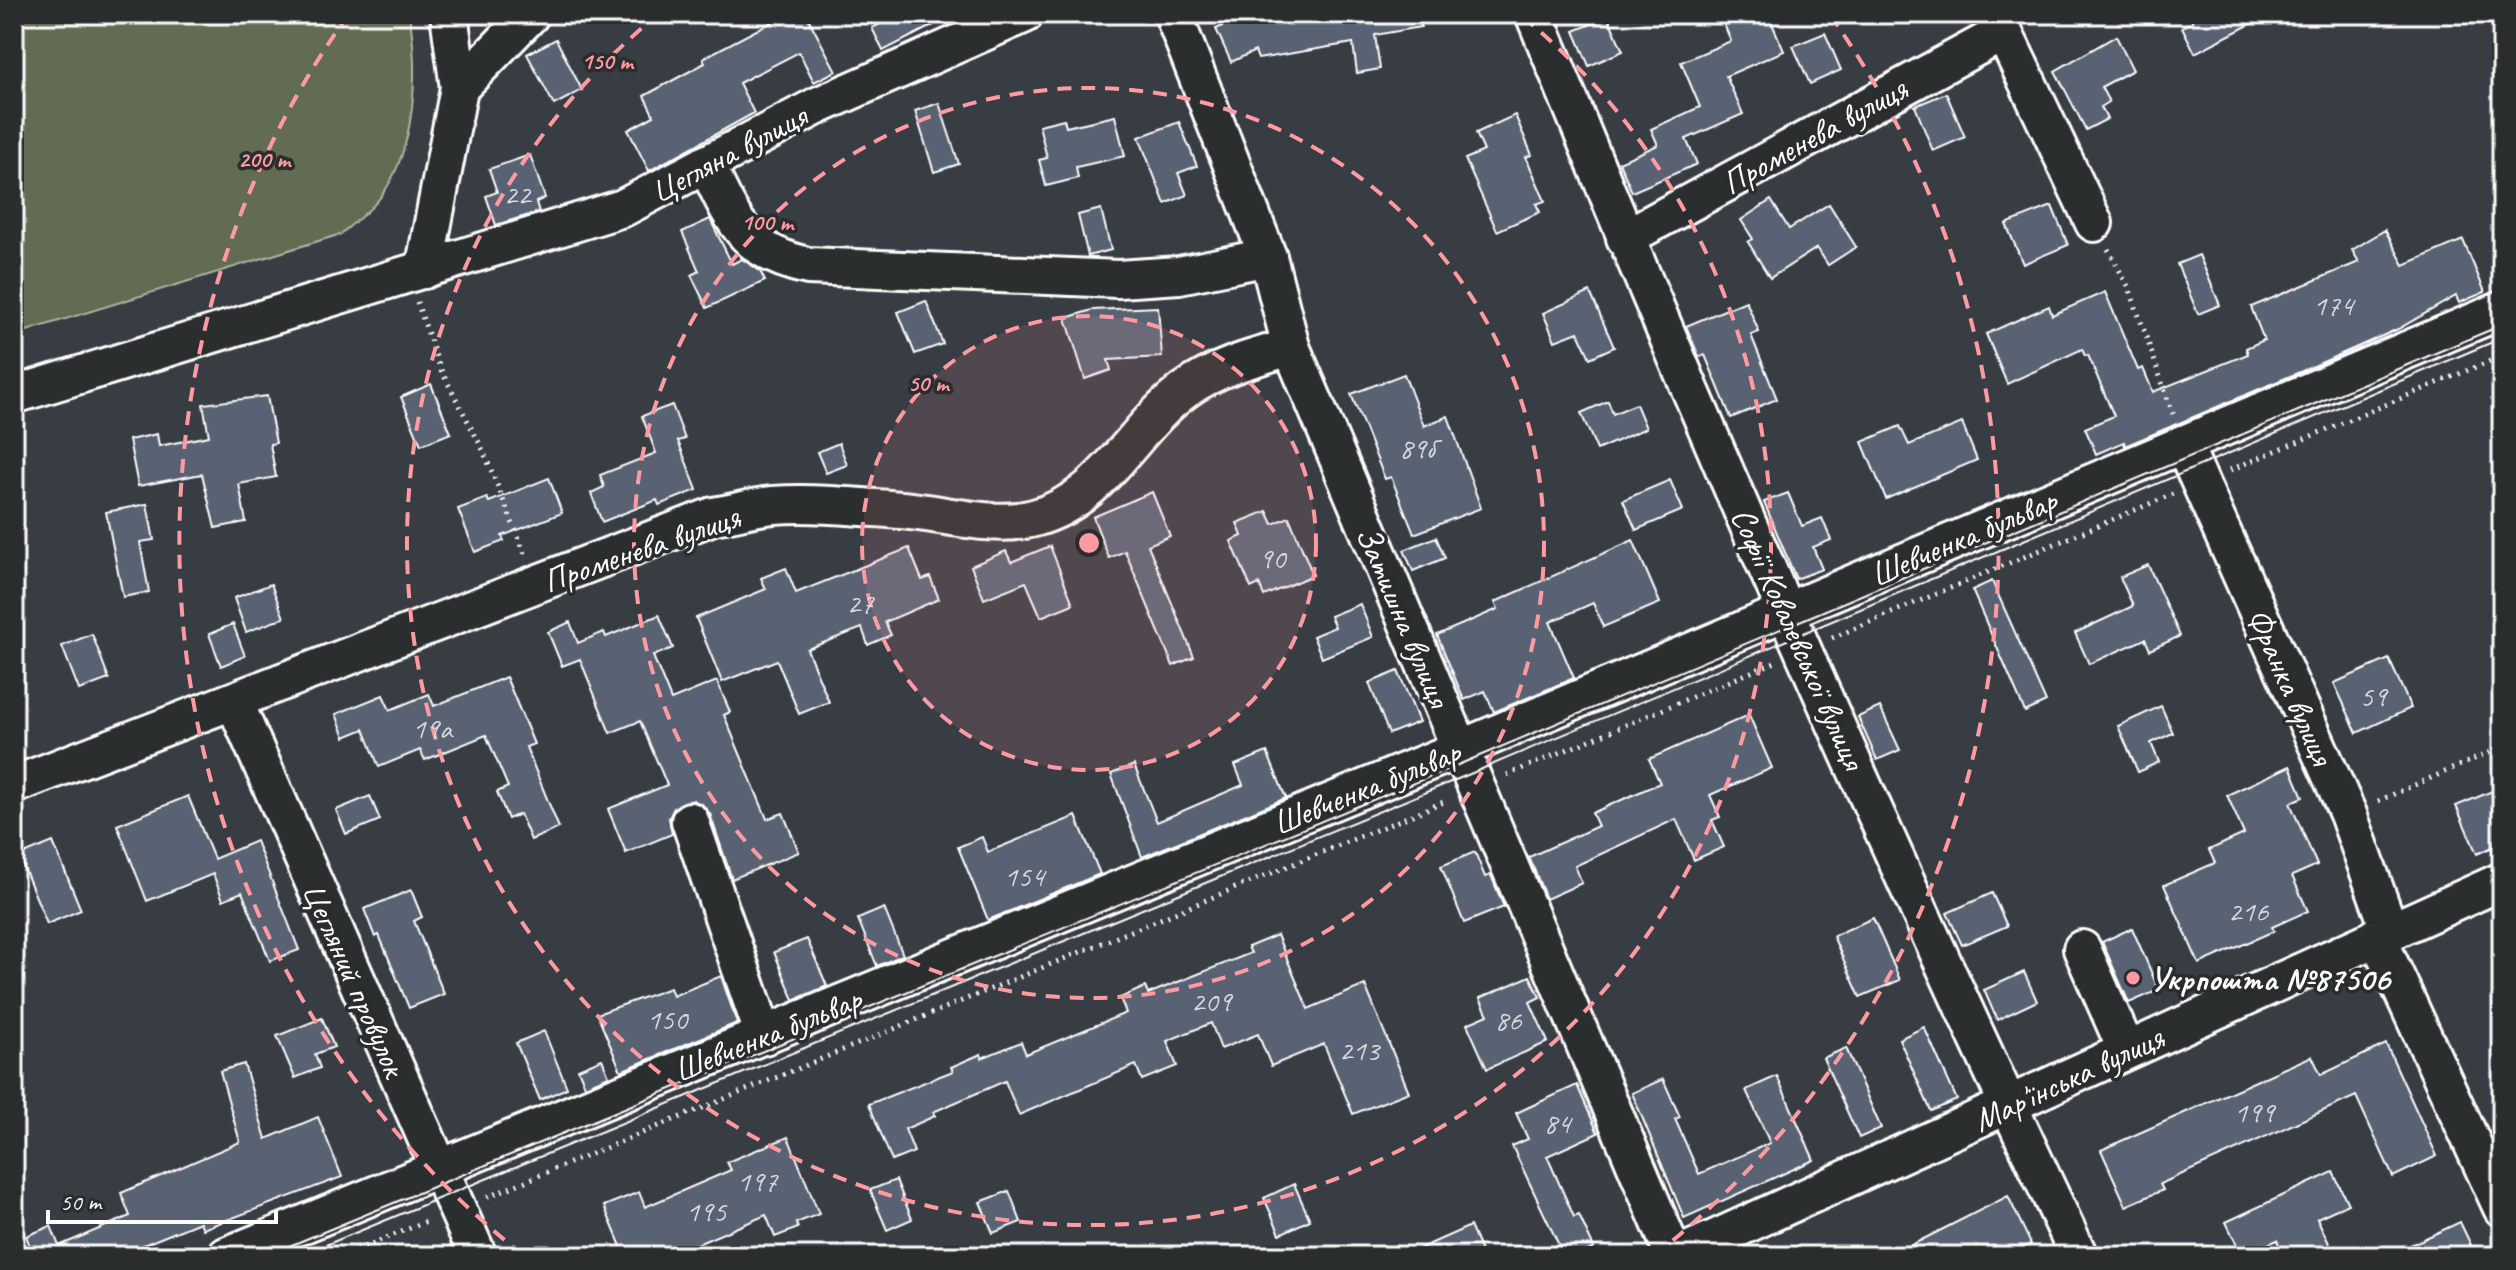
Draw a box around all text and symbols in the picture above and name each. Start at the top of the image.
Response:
text: 150 m [581,46,635,76]
street label: Променева вулиця [1714,66,1916,204]
street label: Цегляна вулиця [642,93,816,213]
text: 200 m [238,144,292,174]
house number: 22 [504,175,533,213]
text: 100 m [741,207,795,237]
house number: 174 [2313,286,2356,324]
text: 50 m [908,368,951,398]
house number: 89б [1399,429,1443,467]
street label: Шевченка бульвар [1863,478,2065,596]
street label: Променева вулиця [537,494,747,602]
street label: Софії Ковалевської вулиця [1722,501,1876,778]
street label: Затишна вулиця [1346,519,1462,715]
centre of rings [1075,529,1103,557]
house number: 90 [1259,539,1288,577]
house number: 27 [847,584,875,622]
street label: Франка вулиця [2237,601,2345,773]
house number: 59 [2360,677,2389,715]
house number: 19а [412,709,454,747]
street label: Шевченка бульвар [1266,729,1468,845]
house number: 154 [1004,857,1047,895]
street label: Цегляний провулок [293,875,418,1085]
house number: 216 [2228,892,2270,930]
place label: Укрпошта №87506 [2149,957,2392,1000]
marker: Укрпошта №87506 [2124,969,2142,987]
street label: Шевченка бульвар [667,976,869,1092]
house number: 209 [1191,982,1234,1020]
house number: 150 [647,1000,690,1038]
house number: 86 [1495,1001,1523,1039]
street label: Мар'їнська вулиця [1966,1015,2172,1141]
house number: 213 [1339,1031,1382,1069]
house number: 199 [2234,1093,2277,1131]
house number: 84 [1544,1104,1573,1142]
house number: 197 [737,1162,779,1200]
scale bar [48,1174,276,1224]
text: 50 m [60,1187,103,1217]
house number: 195 [686,1192,728,1230]

